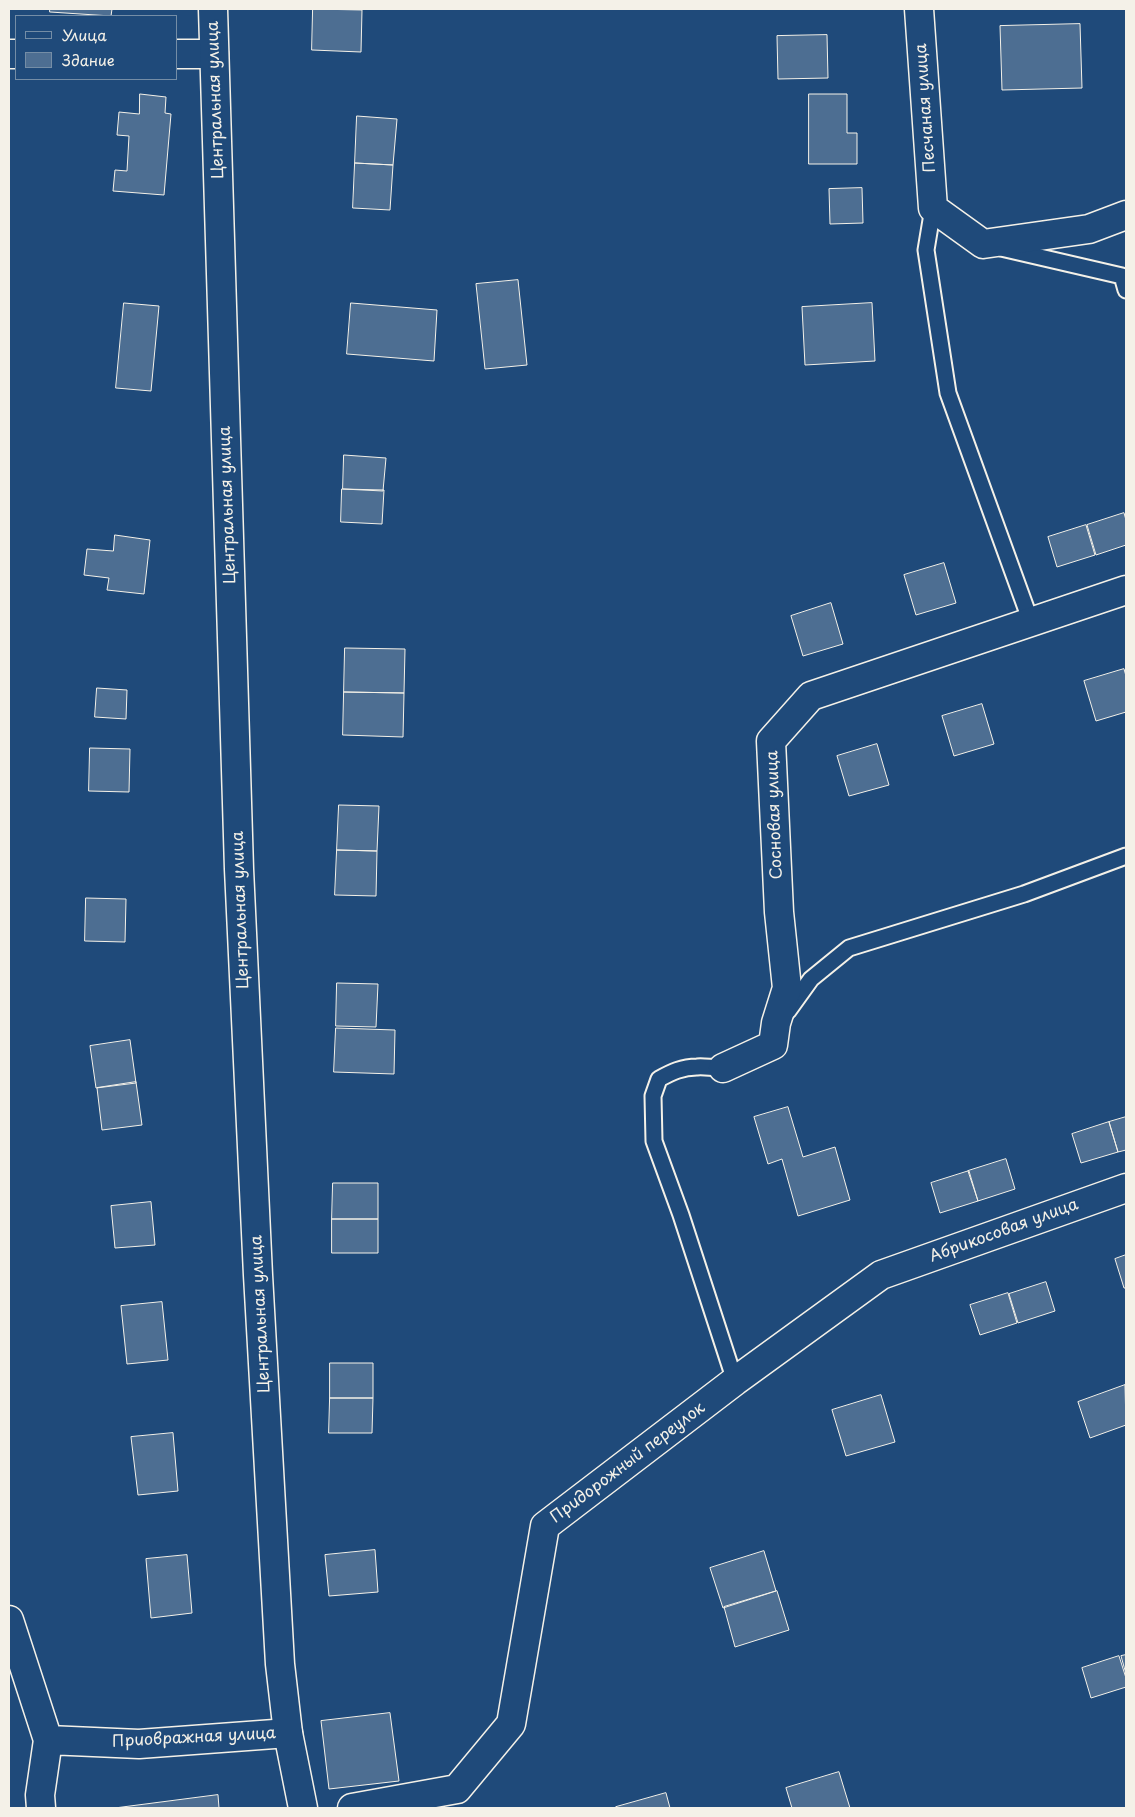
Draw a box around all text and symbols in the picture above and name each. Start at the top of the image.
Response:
legend [15,15,178,80]
street label: Центральная улица [204,21,228,179]
text: Улица [62,23,107,46]
street label: Песчаная улица [912,43,940,173]
text: Здание [62,48,115,71]
street label: Центральная улица [216,426,240,584]
street label: Сосновая улица [763,750,787,880]
street label: Центральная улица [229,831,253,989]
street label: Абрикосовая улица [927,1195,1081,1267]
street label: Центральная улица [247,1235,275,1393]
street label: Придорожный переулок [547,1399,709,1527]
street label: Приовражная улица [112,1724,276,1752]

